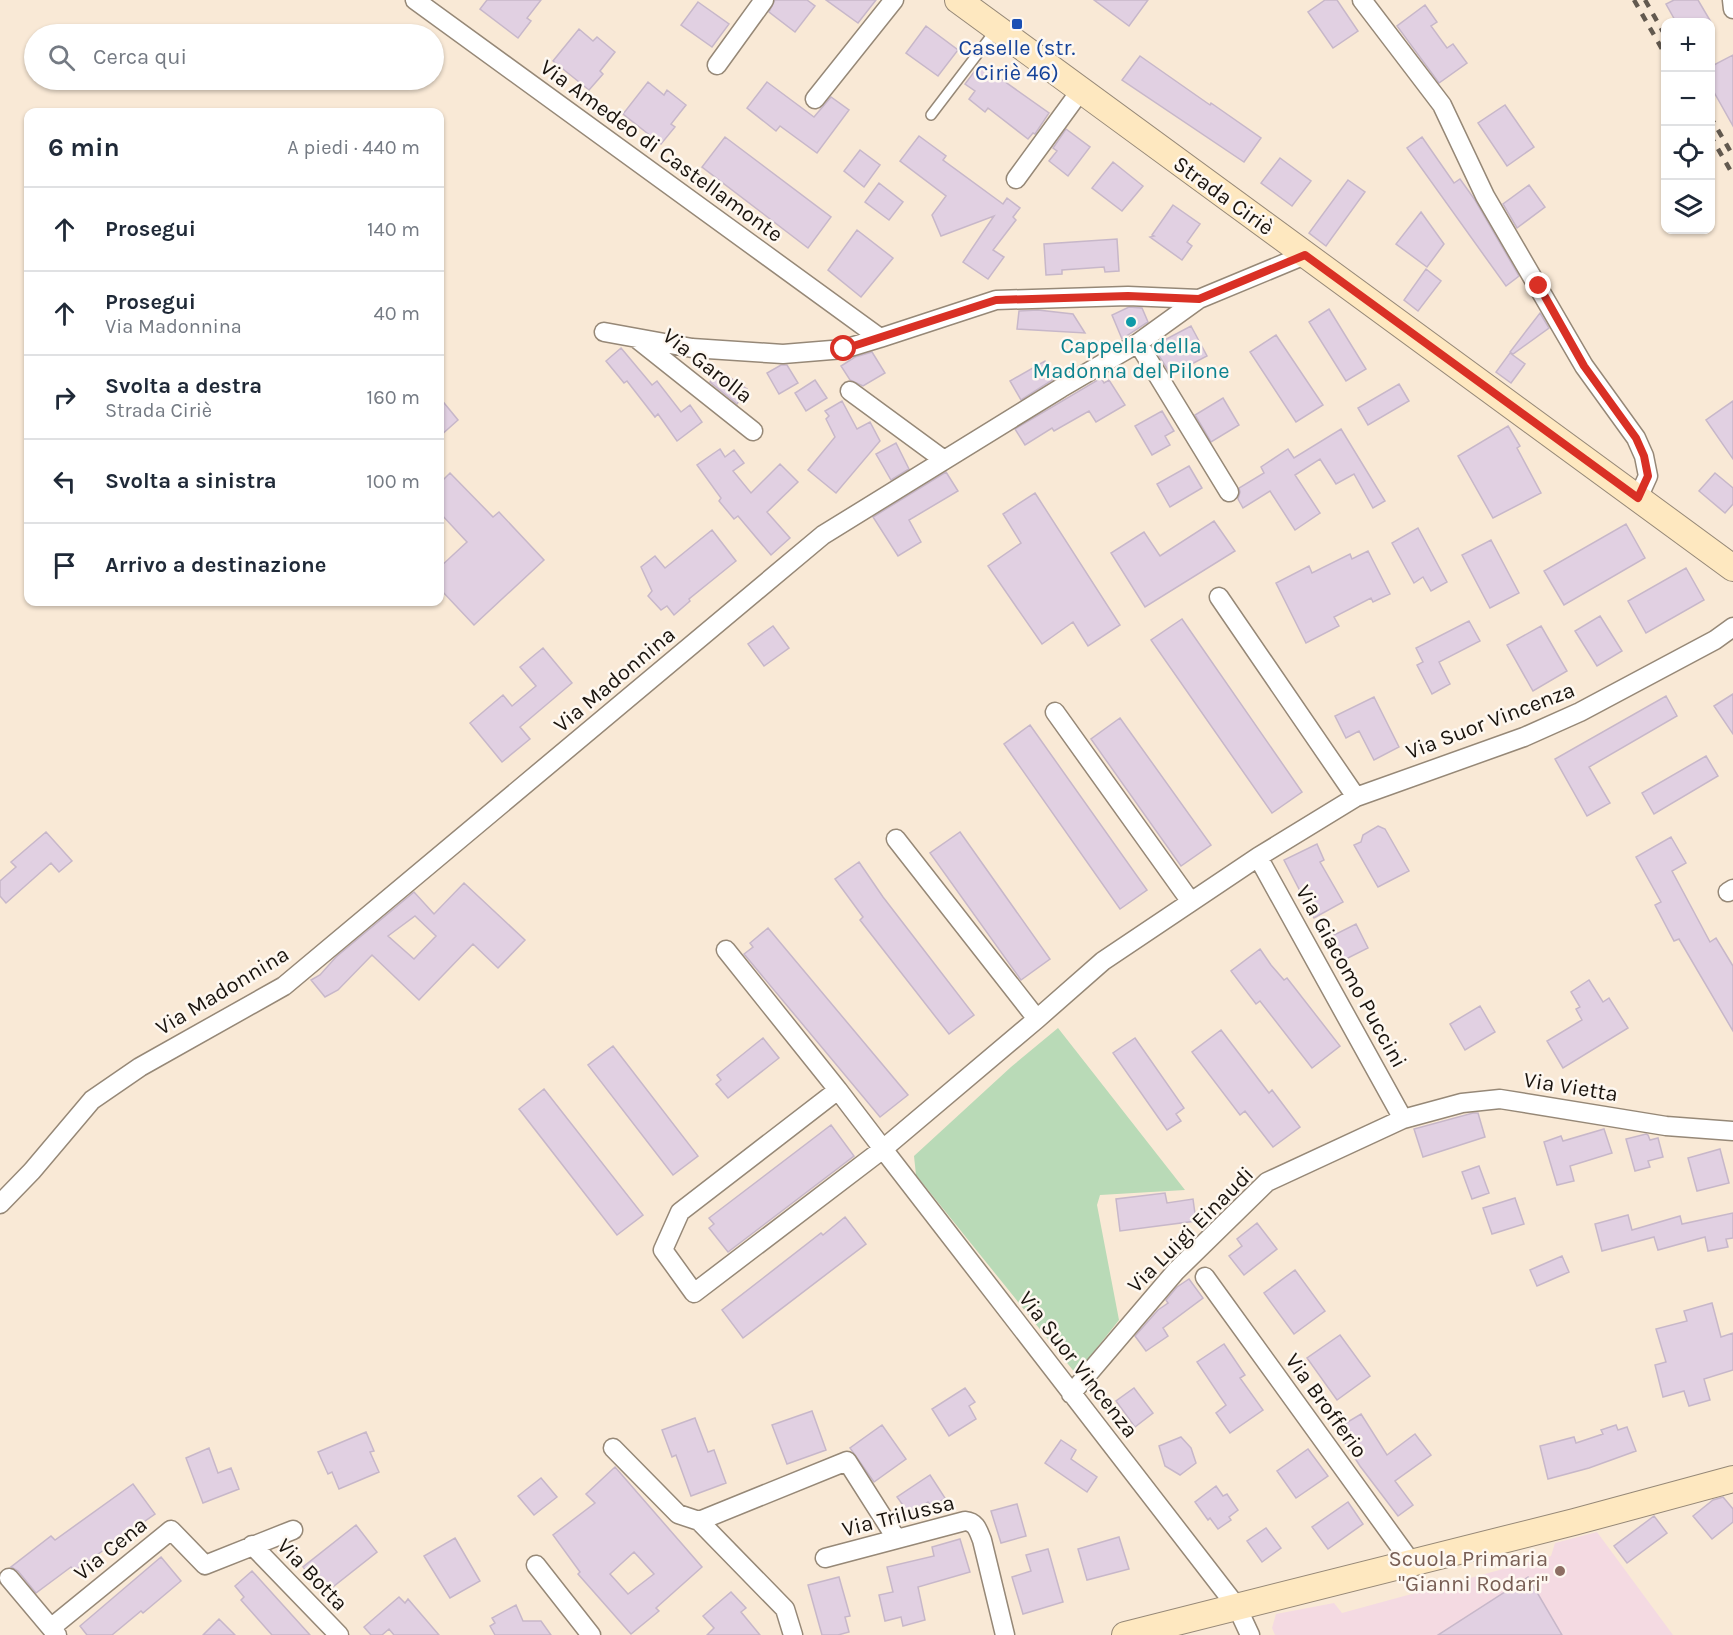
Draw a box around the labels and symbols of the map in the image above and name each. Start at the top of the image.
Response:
marker: Caselle (str. Ciriè 46) [1010,17,1024,31]
place label: Caselle (str. Ciriè 46) [959,35,1075,86]
street label: Via Amedeo di Castellamonte [535,54,788,248]
street label: Strada Ciriè [1168,151,1279,241]
route end [1525,272,1551,298]
marker: Cappella della Madonna del Pilone [1124,315,1138,329]
street label: Via Garolla [657,323,758,409]
place label: Cappella della Madonna del Pilone [1033,333,1229,384]
route start [830,335,856,361]
street label: Via Madonnina [549,621,681,738]
street label: Via Suor Vincenza [1402,677,1578,765]
street label: Via Giacomo Puccini [1290,881,1412,1072]
street label: Via Madonnina [151,941,294,1041]
street label: Via Vietta [1522,1067,1620,1107]
street label: Via Luigi Einaudi [1122,1161,1259,1298]
street label: Via Suor Vincenza [1013,1286,1143,1443]
street label: Via Brofferio [1280,1348,1373,1463]
street label: Via Trilussa [839,1489,957,1542]
street label: Via Cena [69,1511,152,1586]
street label: Via Botta [271,1533,353,1616]
place label: Scuola Primaria "Gianni Rodari" [1389,1546,1548,1597]
marker: Scuola Primaria "Gianni Rodari" [1553,1564,1567,1578]

